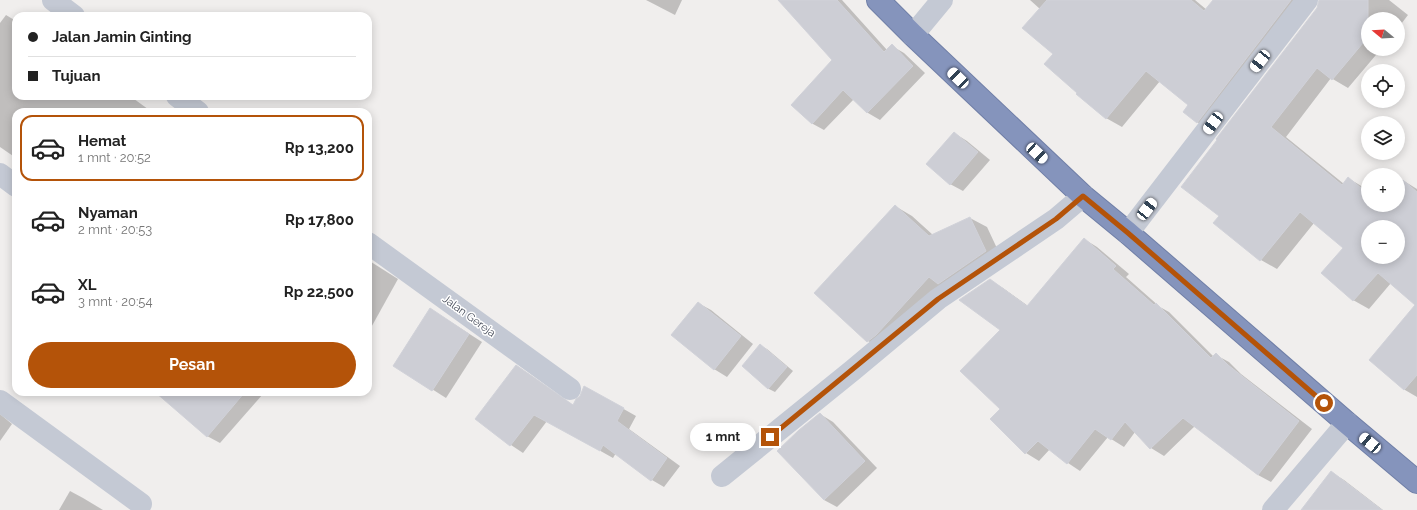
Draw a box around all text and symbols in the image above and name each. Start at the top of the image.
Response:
north arrow [1361,12,1405,56]
map controls [1361,12,1405,264]
text: Jalan Jamin Ginting [52,28,192,46]
car [1248,48,1272,74]
button: locate [1361,64,1405,108]
car [945,65,971,91]
text: Tujuan [52,67,101,85]
car [1201,110,1225,136]
button: layers [1361,116,1405,160]
icon: car [30,130,66,166]
text: Hemat [78,132,126,150]
text: Rp 13,200 [285,139,354,157]
car [1024,140,1050,166]
text: 1 mnt · 20:52 [78,150,151,165]
button: + [1361,168,1405,212]
car [1135,196,1159,222]
icon: car [30,202,66,238]
text: Nyaman [78,204,138,222]
text: Rp 17,800 [285,211,354,229]
button: − [1361,220,1405,264]
text: 2 mnt · 20:53 [78,222,152,237]
icon: car [30,274,66,310]
text: XL [78,276,96,294]
text: Rp 22,500 [284,283,354,301]
street label: Jalan Gereja [440,292,498,340]
text: 3 mnt · 20:54 [78,294,153,309]
button: Pesan [28,342,356,388]
route start [1315,394,1333,412]
callout: 1 mnt [690,423,756,451]
route end [761,428,779,446]
text: 1 mnt [706,429,740,444]
car [1357,431,1383,455]

